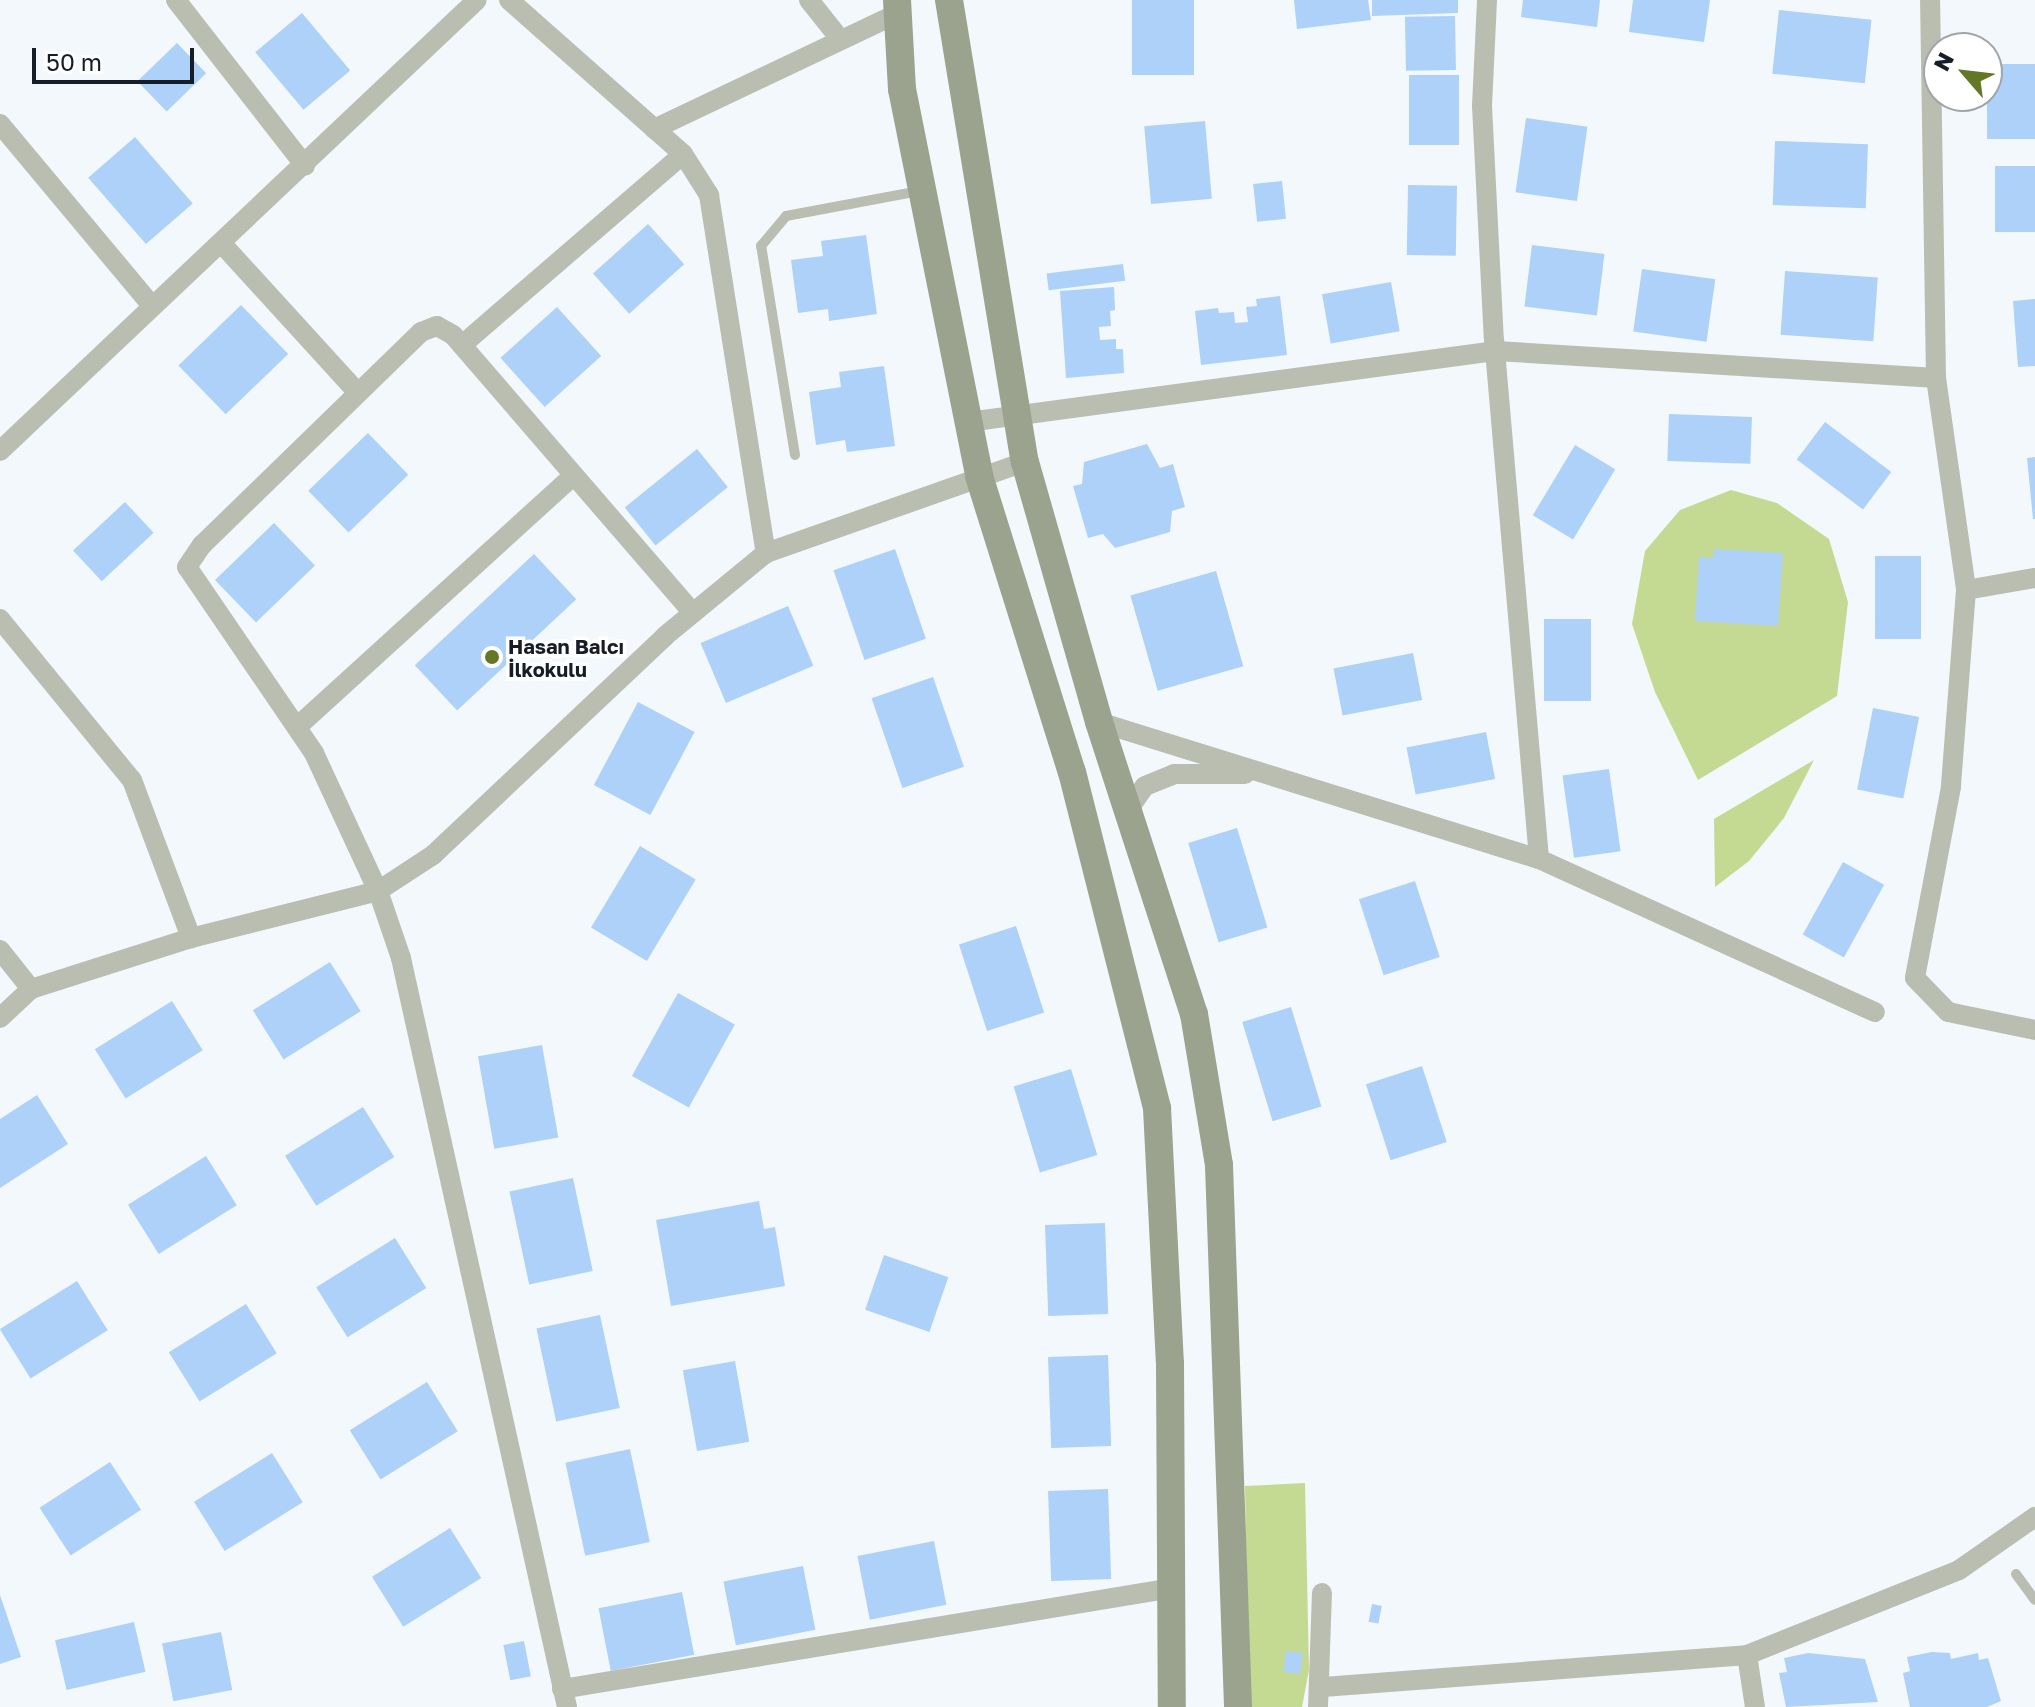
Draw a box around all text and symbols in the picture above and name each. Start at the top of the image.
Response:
scale bar [36,32,198,82]
north arrow [1923,32,2003,112]
text: 50 m [46,47,102,76]
text: N [1927,48,1959,75]
place label: Hasan Balcı İlkokulu [508,634,624,681]
marker: Hasan Balcı İlkokulu [483,648,501,666]

